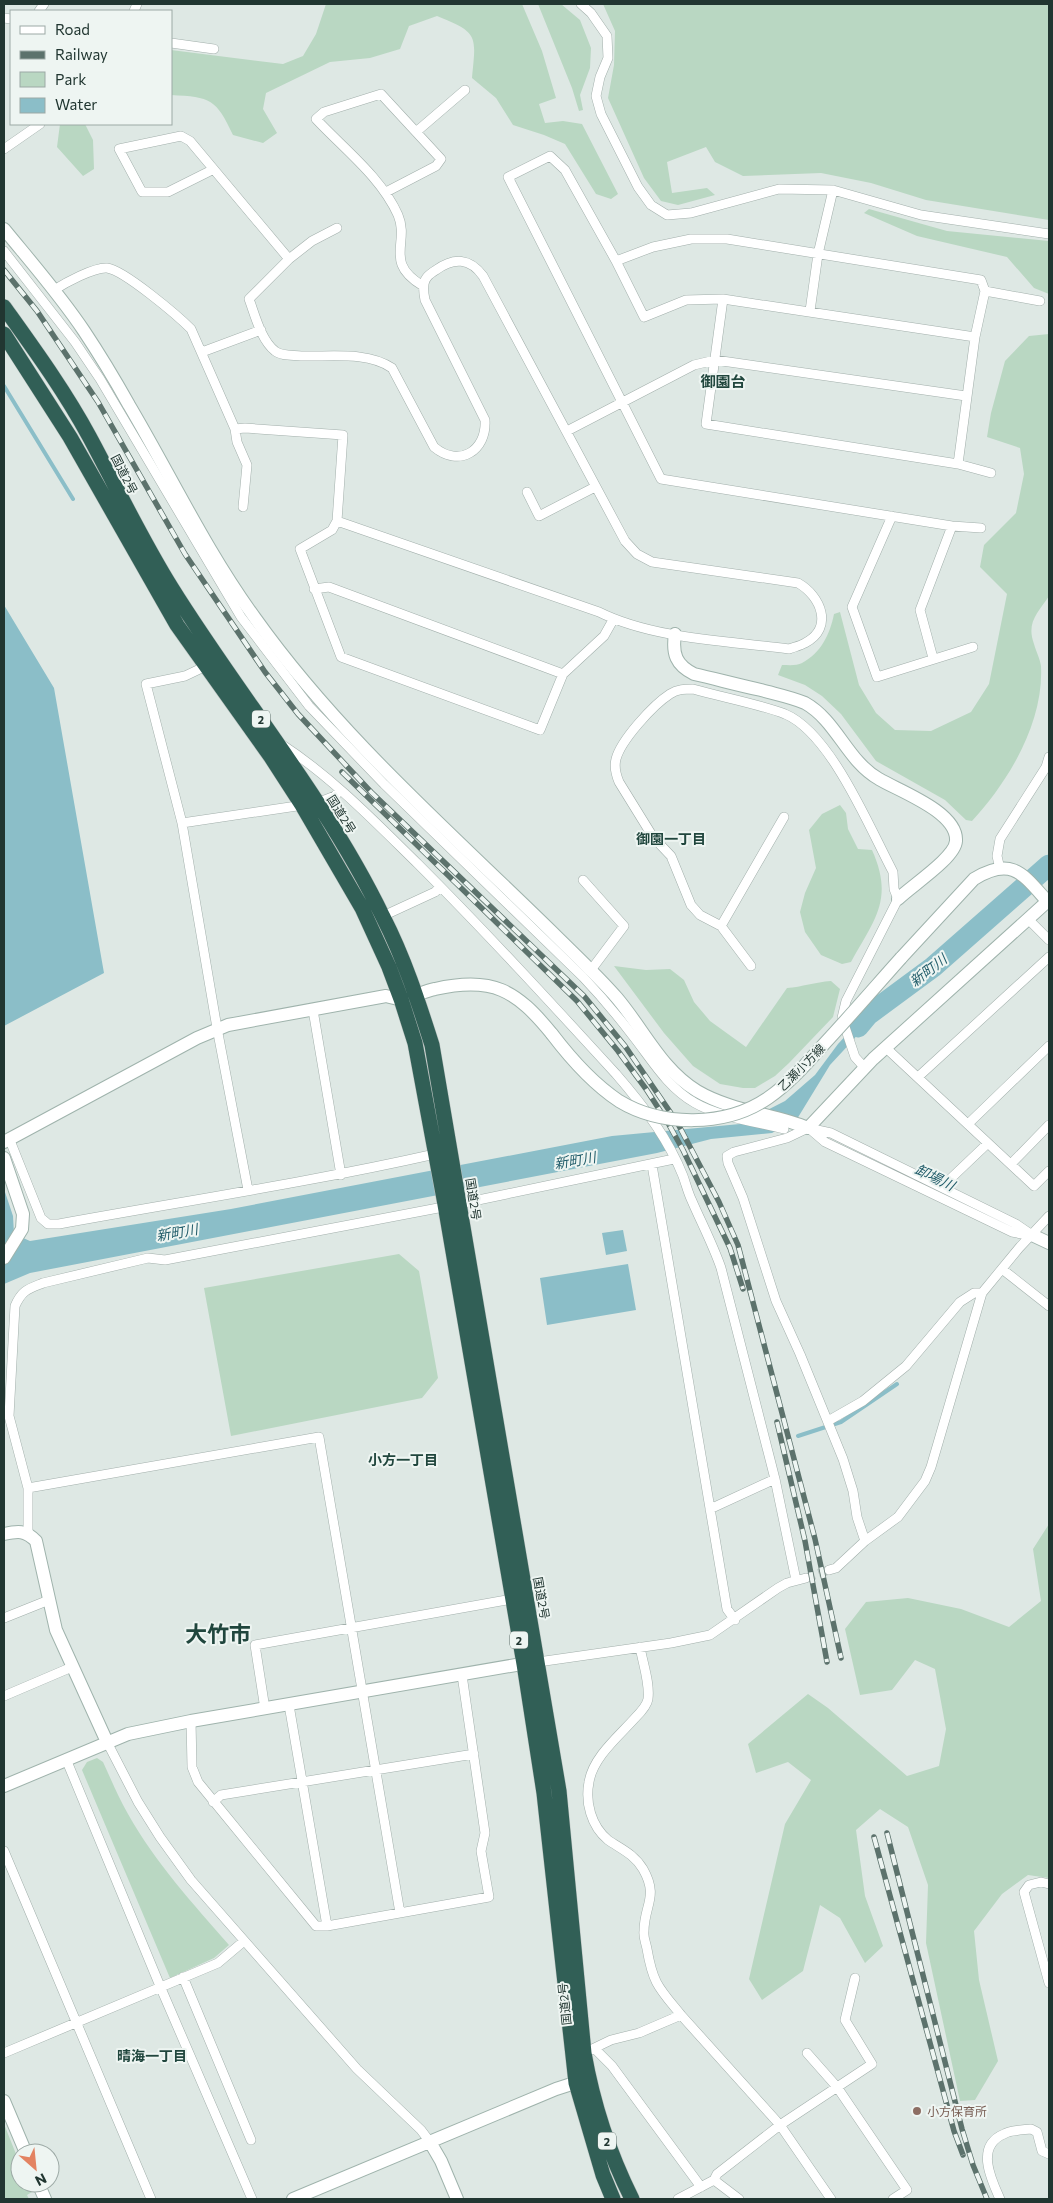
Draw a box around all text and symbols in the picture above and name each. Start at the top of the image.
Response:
legend [10,10,172,125]
text: Road [55,20,90,38]
text: Railway [55,45,108,63]
text: Park [55,70,86,88]
text: Water [55,95,97,113]
district label: 御園台 [700,372,746,390]
street label: 国道2号 [109,452,141,496]
road number: 2 [252,711,270,728]
street label: 国道2号 [325,792,359,836]
district label: 御園一丁目 [636,830,706,847]
water label: 新町川 [906,949,951,990]
street label: 乙瀬小方線 [775,1041,827,1093]
water label: 新町川 [553,1148,599,1172]
water label: 卸場川 [912,1160,959,1195]
street label: 国道2号 [464,1177,484,1221]
water label: 新町川 [155,1220,201,1244]
district label: 小方一丁目 [368,1451,438,1468]
street label: 国道2号 [531,1576,553,1620]
district label: 大竹市 [185,1620,251,1647]
road number: 2 [510,1632,528,1648]
street label: 国道2号 [555,1982,573,2026]
district label: 晴海一丁目 [117,2047,187,2064]
place label: 小方保育所 [927,2104,987,2118]
marker: 小方保育所 [911,2105,923,2117]
road number: 2 [598,2132,616,2150]
north arrow [10,2143,60,2193]
text: N [33,2170,50,2190]

